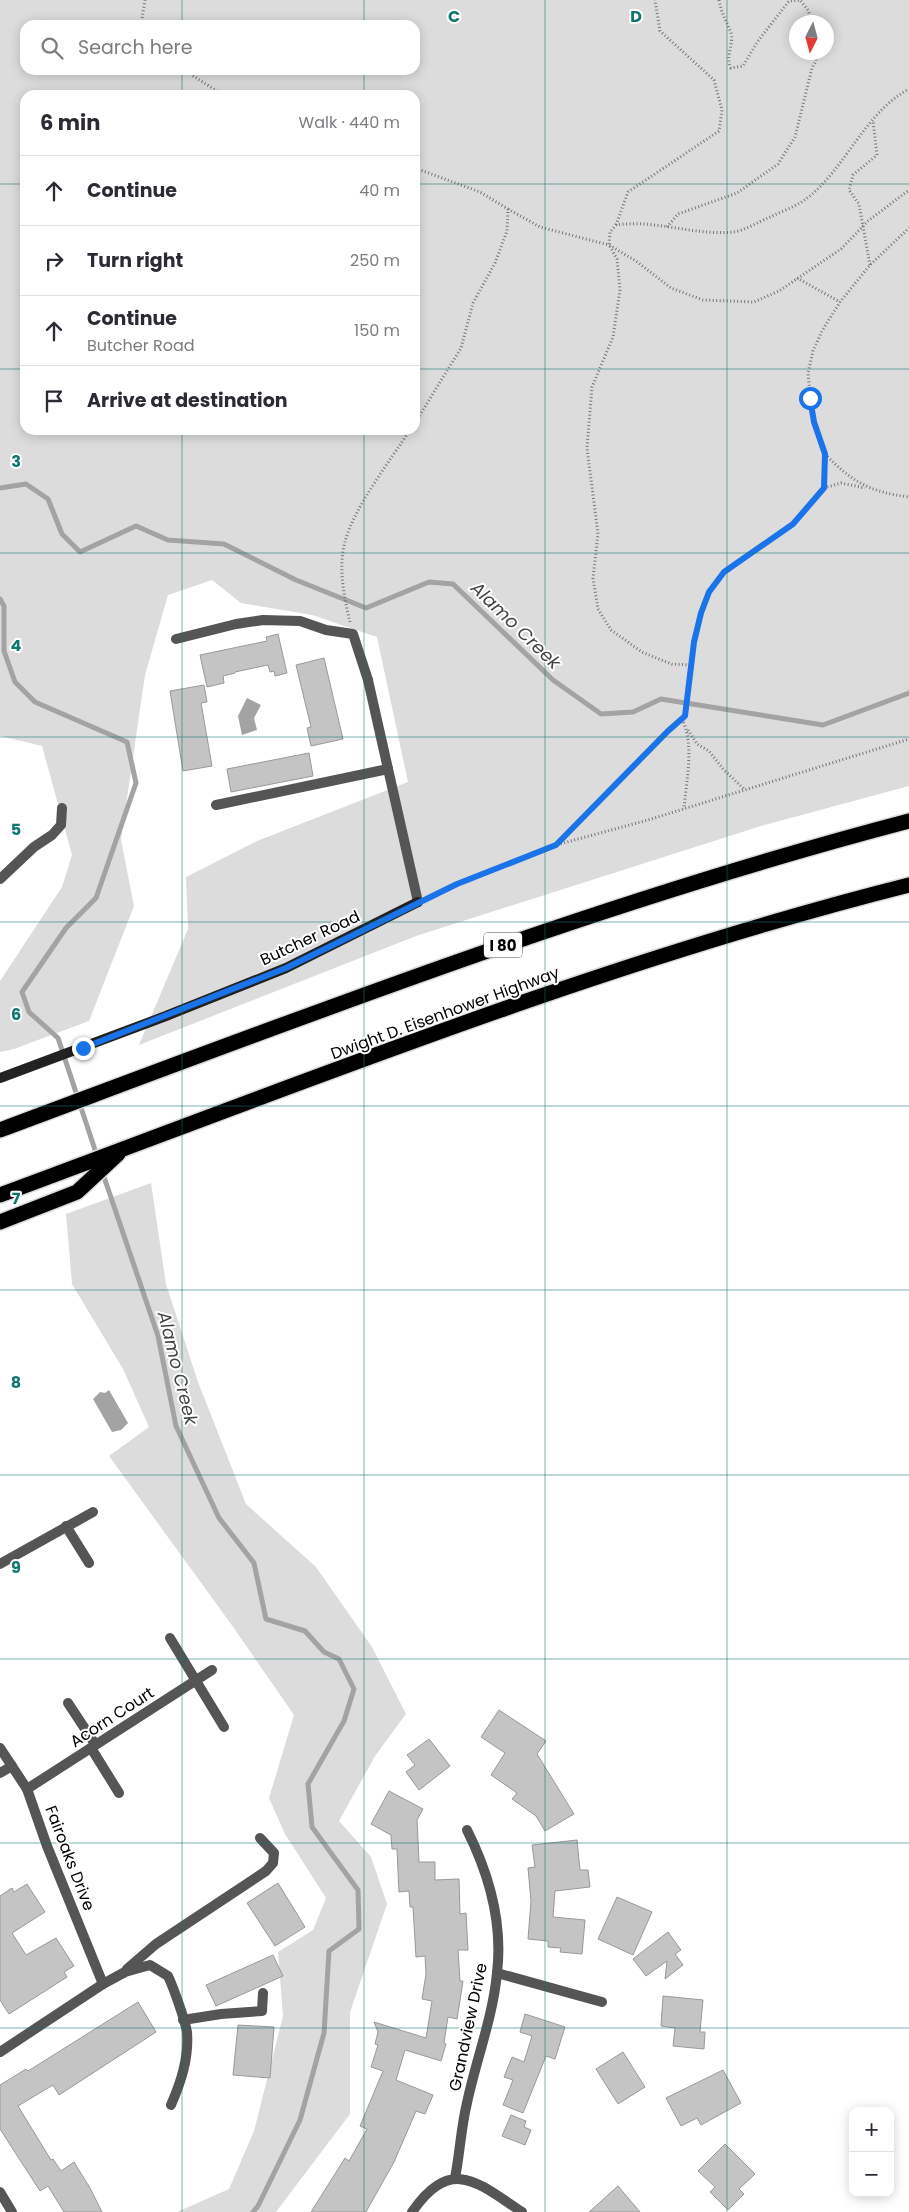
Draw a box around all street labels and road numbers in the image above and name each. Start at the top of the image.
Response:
street label: Butcher Road [256,905,364,971]
road number: I 80 [484,932,522,958]
street label: Dwight D. Eisenhower Highway [327,961,563,1065]
street label: Acorn Court [66,1681,159,1753]
street label: Fairoaks Drive [39,1802,101,1914]
street label: Grandview Drive [443,1961,493,2093]

